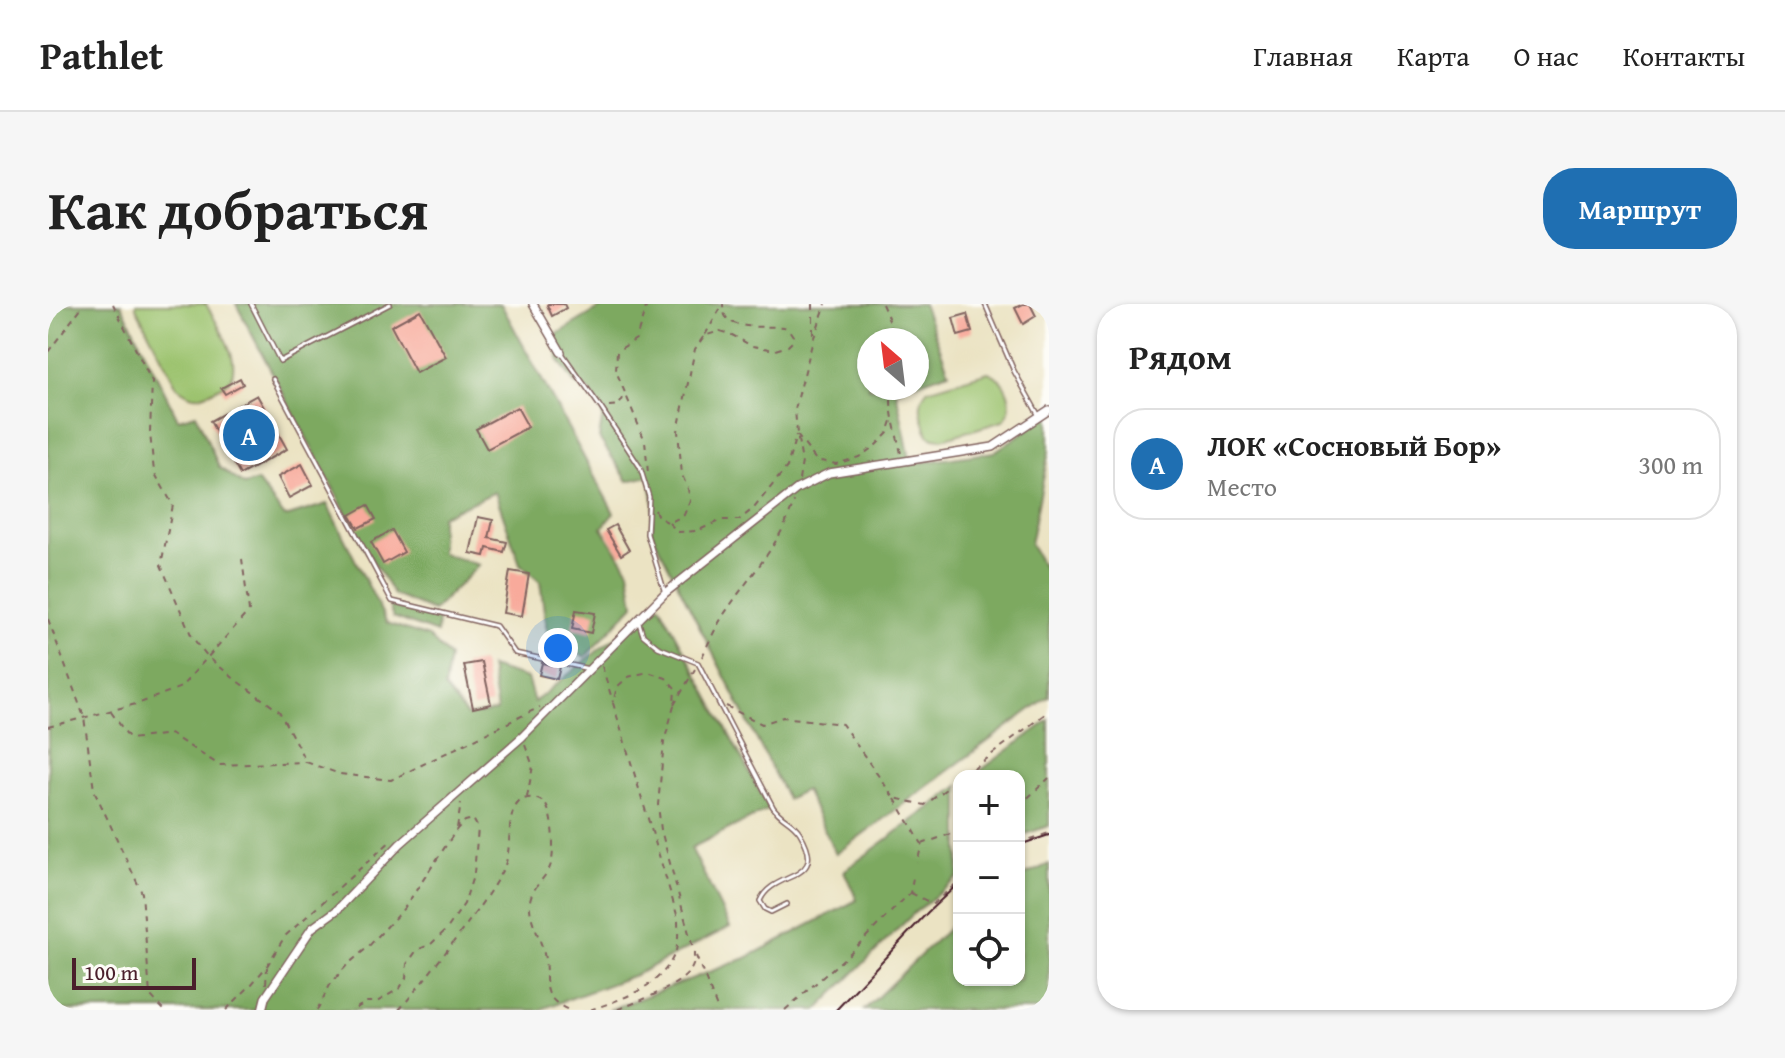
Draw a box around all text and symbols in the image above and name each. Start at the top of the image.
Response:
text: Pathlet [40,27,163,83]
text: Главная [1253,35,1353,76]
text: Карта [1397,35,1469,76]
text: О нас [1513,35,1579,76]
text: Контакты [1623,35,1745,76]
text: Как добраться [48,167,428,250]
button: Маршрут [1543,168,1737,249]
north arrow [857,328,929,400]
text: Рядом [1129,332,1232,381]
pin: A [223,405,275,465]
text: ЛОК «Сосновый Бор» [1207,423,1501,467]
text: A [1149,445,1165,484]
text: 300 m [1638,445,1703,484]
text: Место [1207,467,1277,506]
your location [538,628,578,668]
map controls [953,770,1025,986]
button: + [953,770,1025,842]
button: − [953,842,1025,914]
button: locate [953,914,1025,986]
scale bar [72,954,196,990]
text: 100 m [84,956,139,988]

